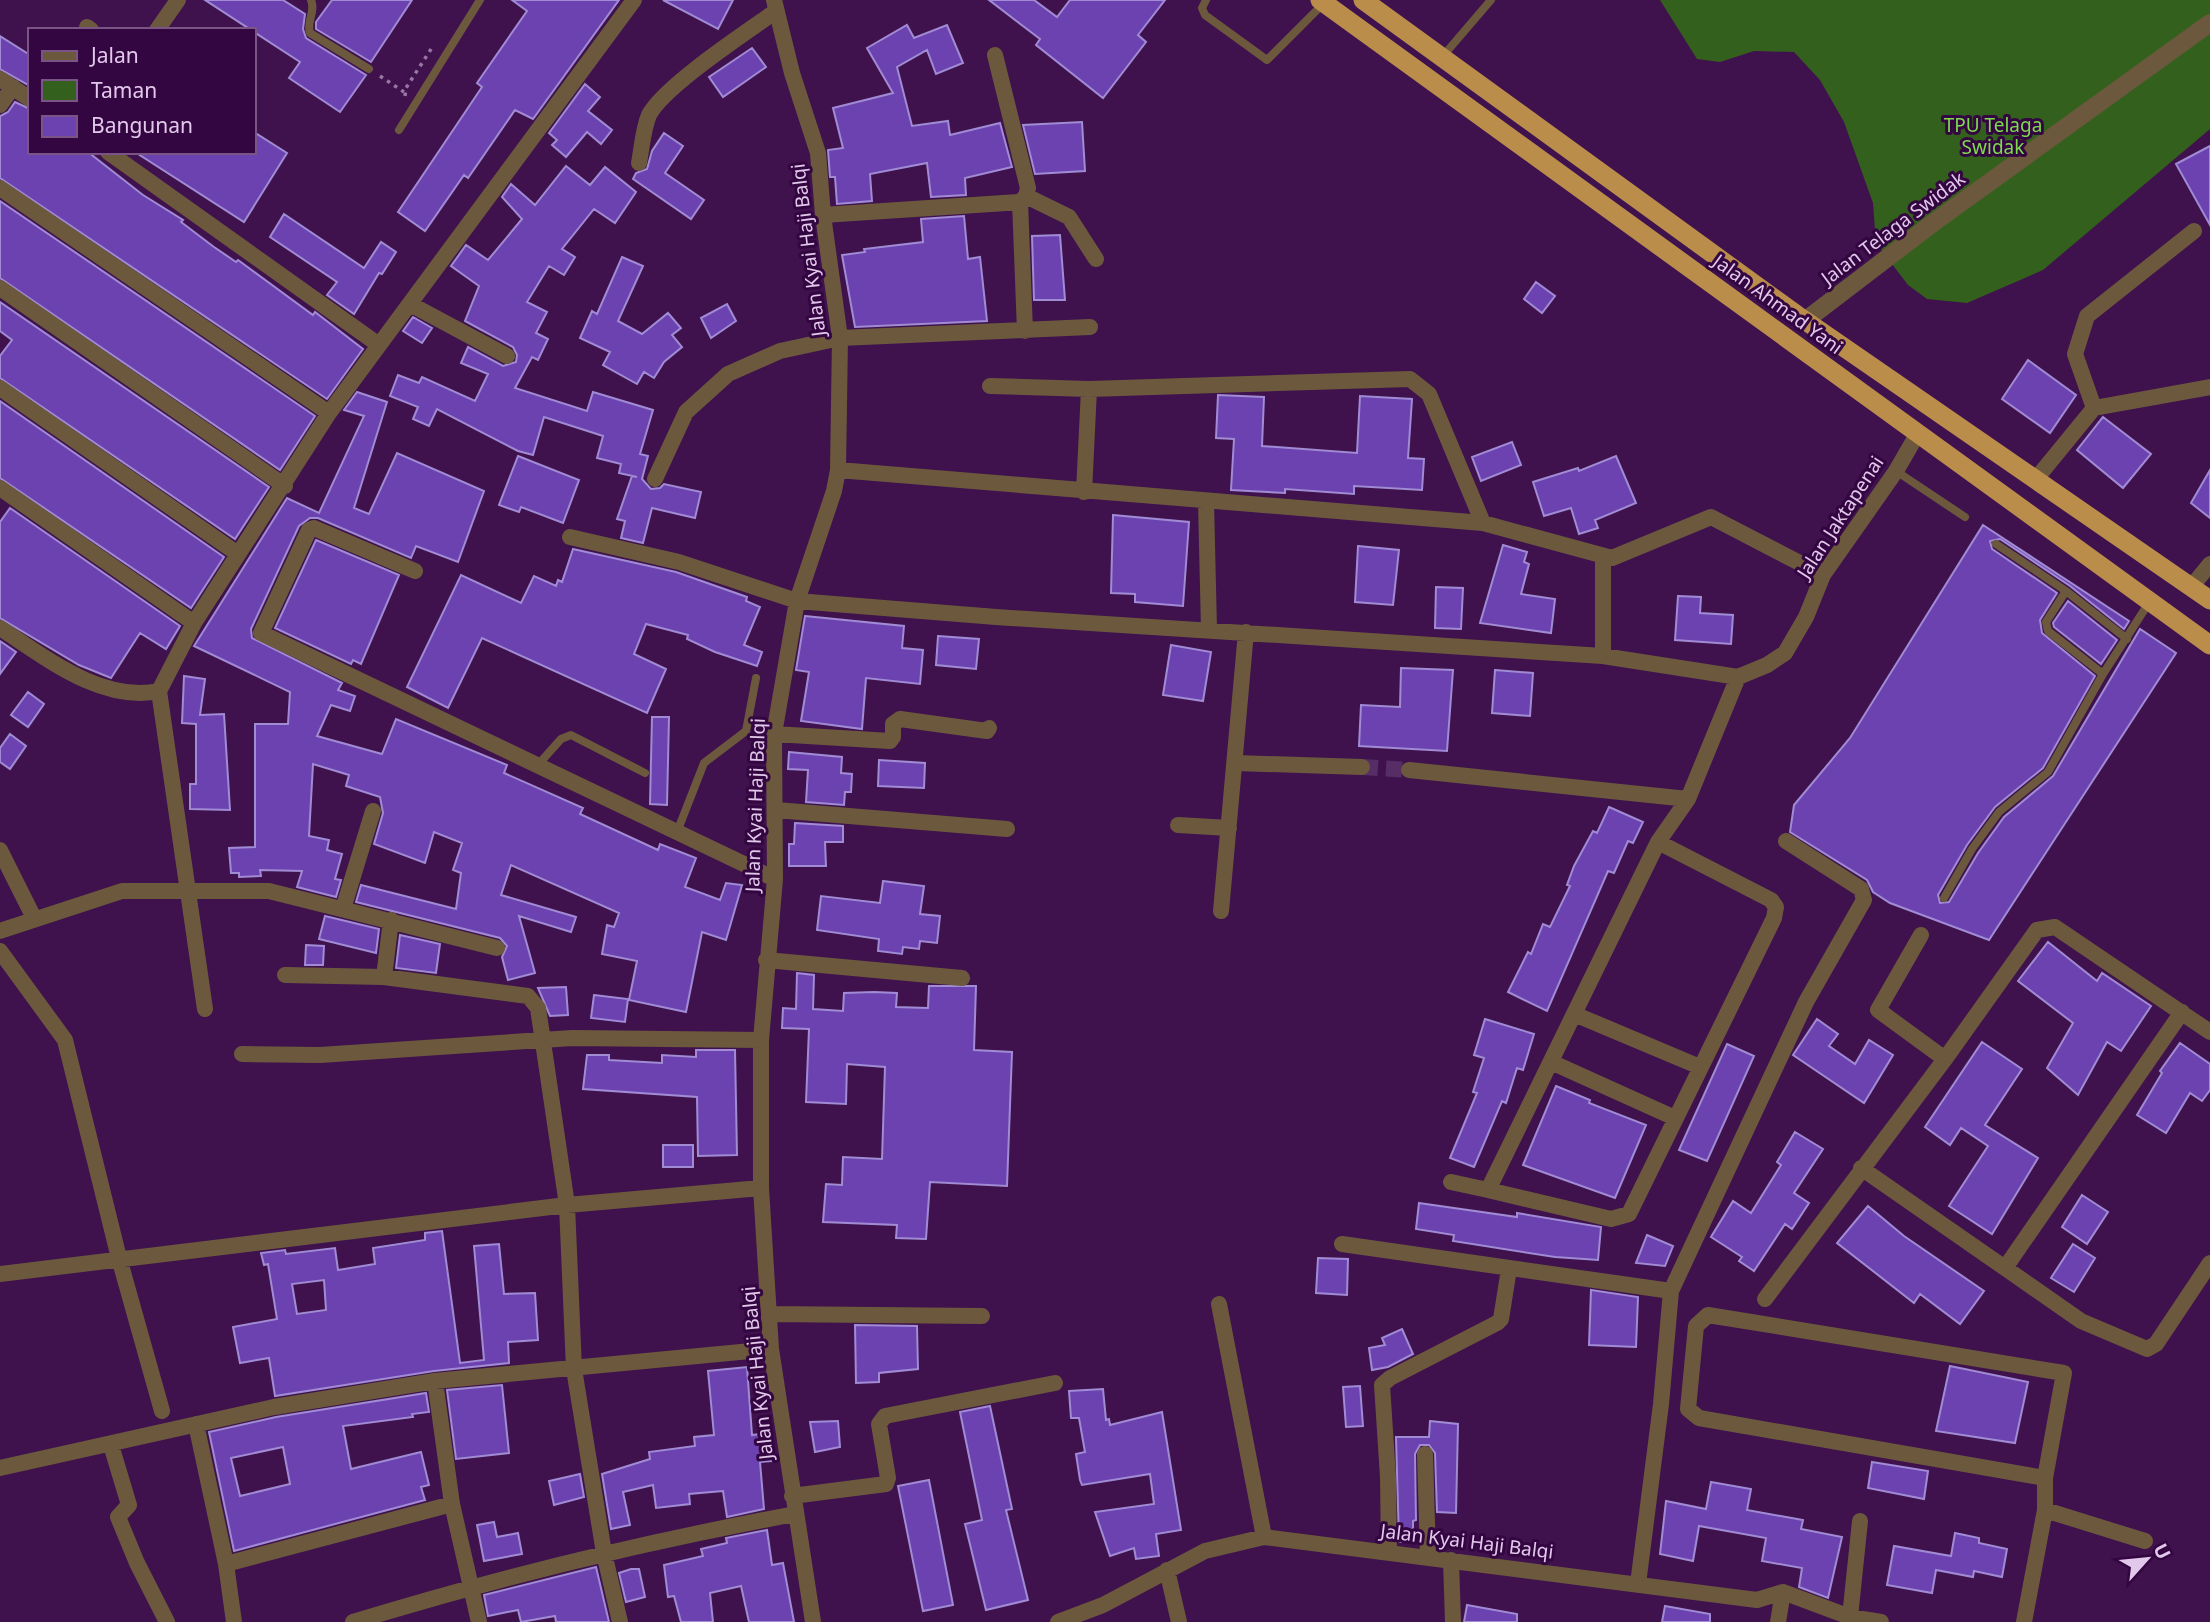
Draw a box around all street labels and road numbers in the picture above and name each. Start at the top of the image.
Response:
street label: Jalan Kyai Haji Balqi [784,162,832,340]
street label: Jalan Telaga Swidak [1814,165,1970,292]
street label: Jalan Ahmad Yani [1706,247,1848,360]
street label: Jalan Jaktapenai [1790,451,1889,585]
street label: Jalan Kyai Haji Balqi [739,718,771,894]
street label: Jalan Kyai Haji Balqi [735,1285,779,1463]
street label: Jalan Kyai Haji Balqi [1377,1517,1555,1565]

